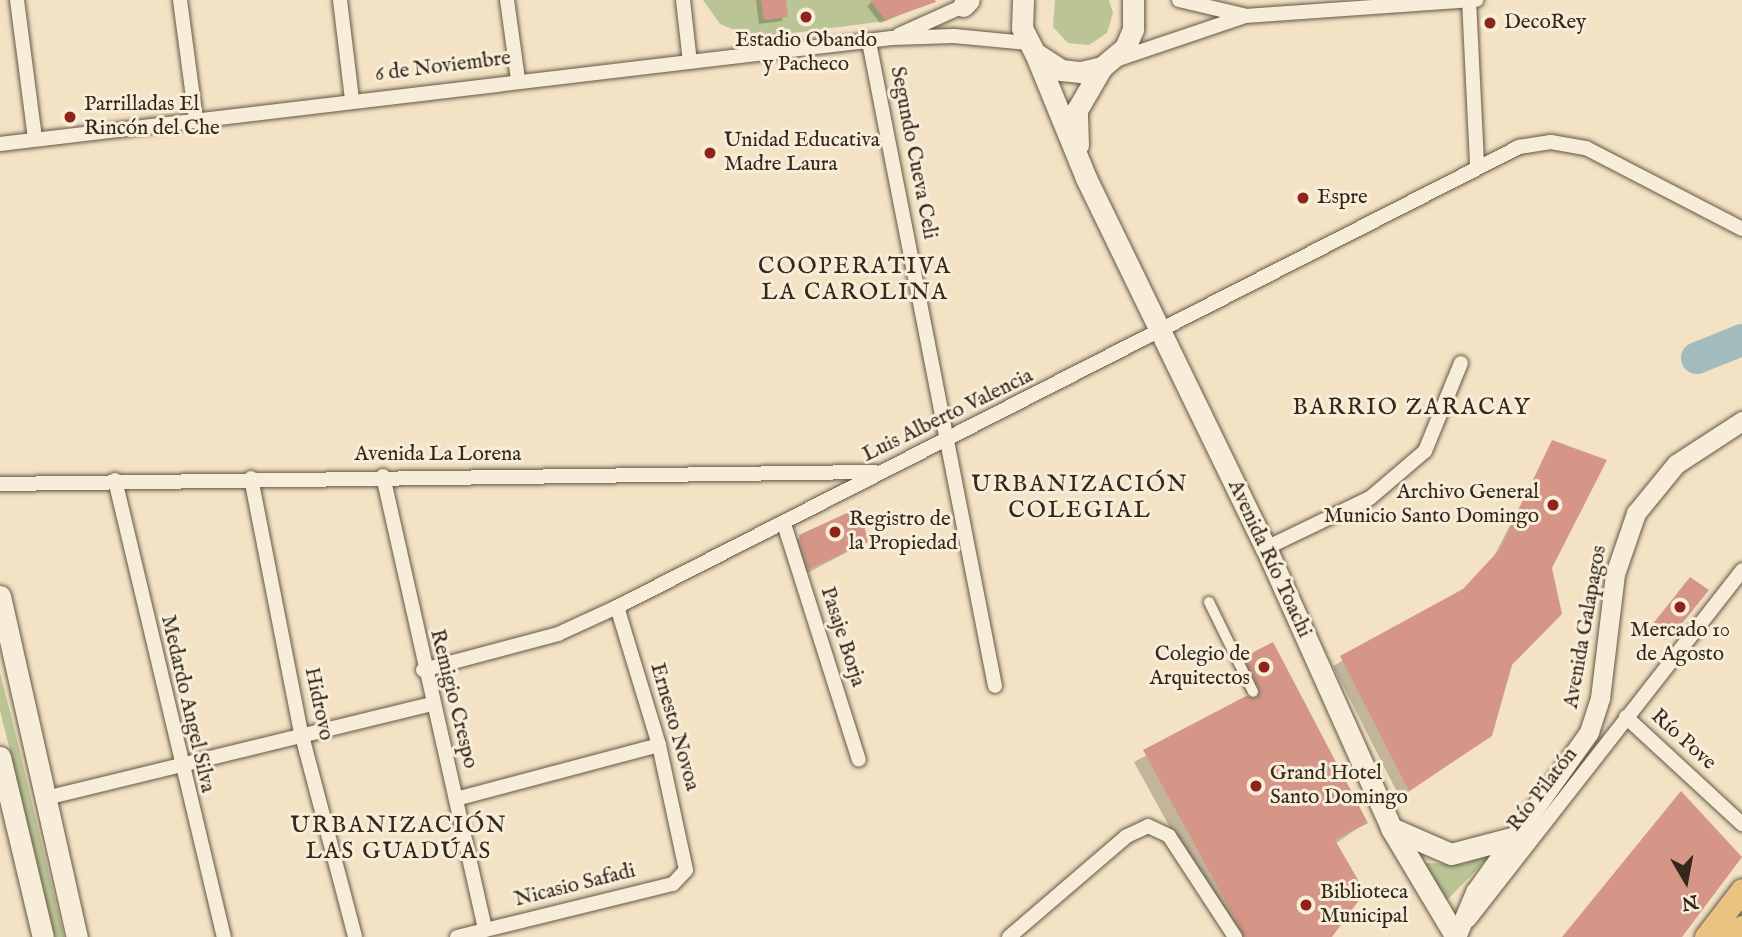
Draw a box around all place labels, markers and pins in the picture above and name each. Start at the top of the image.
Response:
marker: Estadio Obando y Pacheco [798,9,814,25]
place label: DecoRey [1504,10,1586,36]
marker: DecoRey [1482,15,1498,31]
place label: Estadio Obando y Pacheco [735,28,877,78]
place label: Parrilladas El Rincón del Che [84,92,220,142]
marker: Parrilladas El Rincón del Che [62,109,78,125]
place label: Unidad Educativa Madre Laura [724,128,880,178]
marker: Unidad Educativa Madre Laura [702,145,718,161]
place label: Espre [1317,185,1368,211]
marker: Espre [1295,190,1311,206]
place label: Archivo General Municio Santo Domingo [1324,480,1539,530]
marker: Archivo General Municio Santo Domingo [1545,497,1561,513]
place label: Registro de la Propiedad [849,507,958,557]
marker: Registro de la Propiedad [827,524,843,540]
marker: Mercado 10 de Agosto [1672,599,1688,615]
place label: Mercado 10 de Agosto [1630,618,1730,668]
place label: Colegio de Arquitectos [1150,642,1250,692]
marker: Colegio de Arquitectos [1256,659,1272,675]
place label: Grand Hotel Santo Domingo [1270,761,1408,811]
marker: Grand Hotel Santo Domingo [1248,778,1264,794]
place label: Biblioteca Municipal [1320,880,1408,930]
marker: Biblioteca Municipal [1298,897,1314,913]

